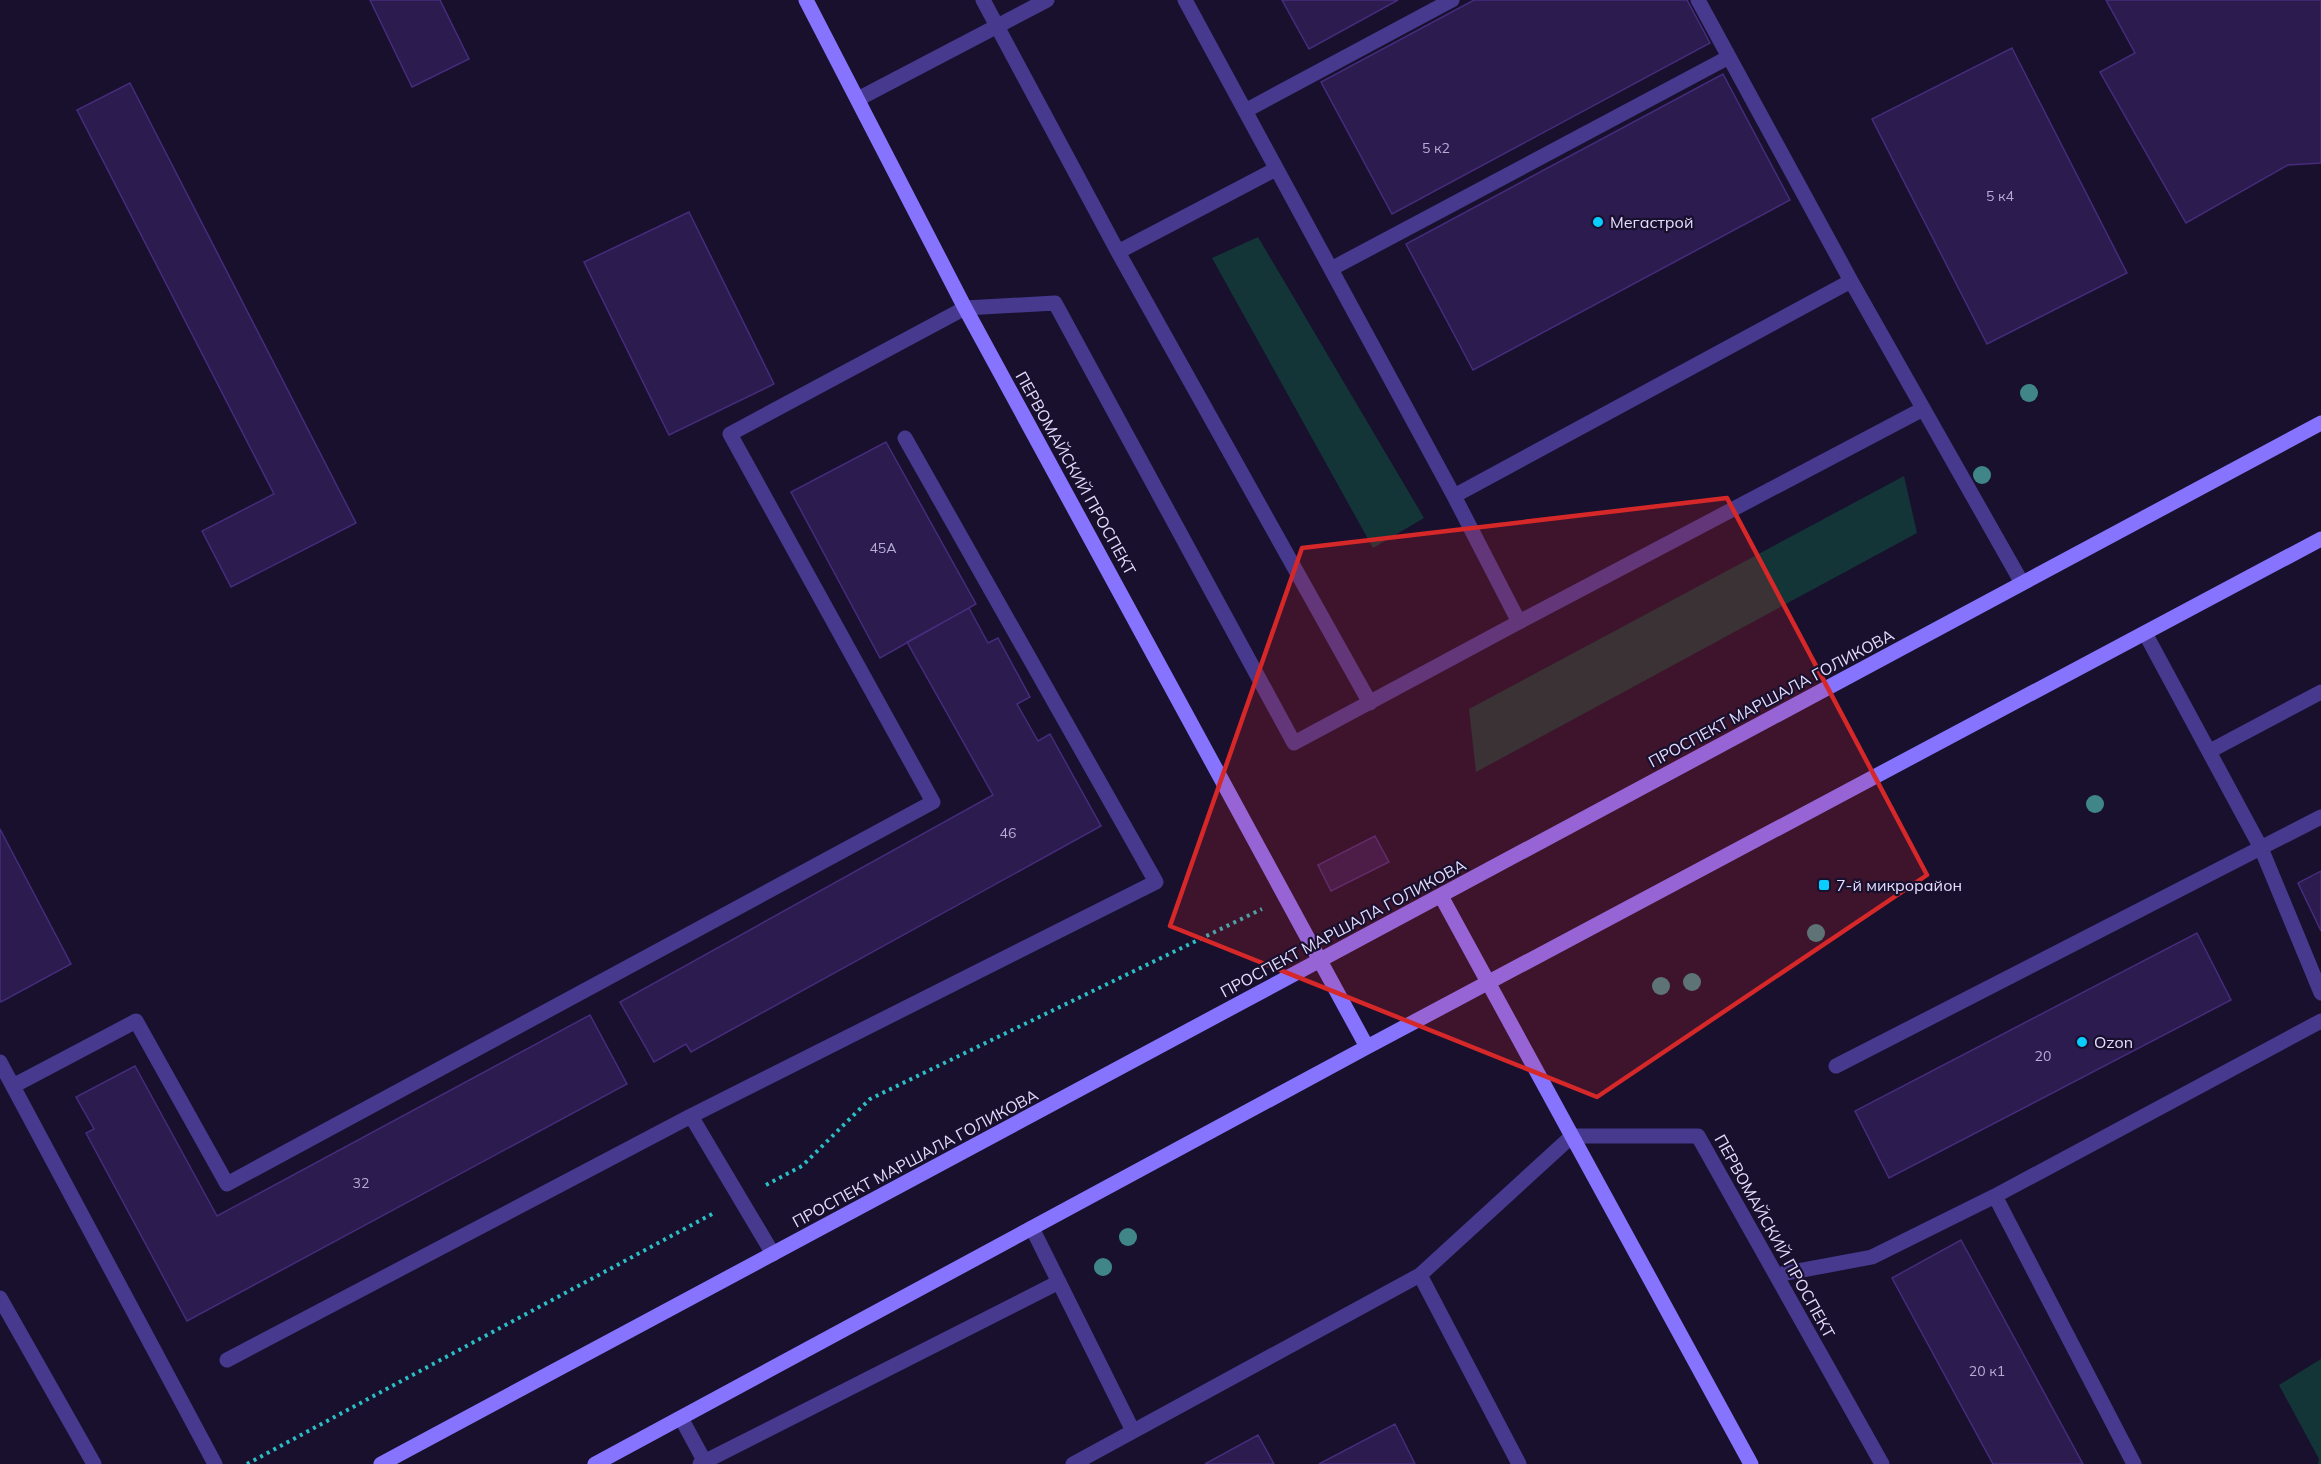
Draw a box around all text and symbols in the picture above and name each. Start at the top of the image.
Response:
house number: 5 к2 [1422,139,1450,157]
house number: 5 к4 [1986,187,2015,205]
place label: Мегастрой [1610,212,1693,232]
marker: Мегастрой [1591,215,1605,229]
street label: ПЕРВОМАЙСКИЙ ПРОСПЕКТ [1012,368,1141,579]
house number: 45А [869,539,897,557]
street label: ПРОСПЕКТ МАРШАЛА ГОЛИКОВА [1645,624,1897,771]
house number: 46 [1000,824,1016,842]
street label: ПРОСПЕКТ МАРШАЛА ГОЛИКОВА [1217,854,1469,1001]
place label: 7-й микрорайон [1836,875,1962,895]
marker: 7-й микрорайон [1817,878,1831,892]
place label: Ozon [2094,1032,2133,1052]
marker: Ozon [2075,1035,2089,1049]
house number: 20 [2035,1047,2051,1065]
street label: ПРОСПЕКТ МАРШАЛА ГОЛИКОВА [789,1084,1041,1231]
street label: ПЕРВОМАЙСКИЙ ПРОСПЕКТ [1711,1131,1840,1342]
house number: 32 [353,1174,369,1192]
house number: 20 к1 [1969,1362,2005,1380]

